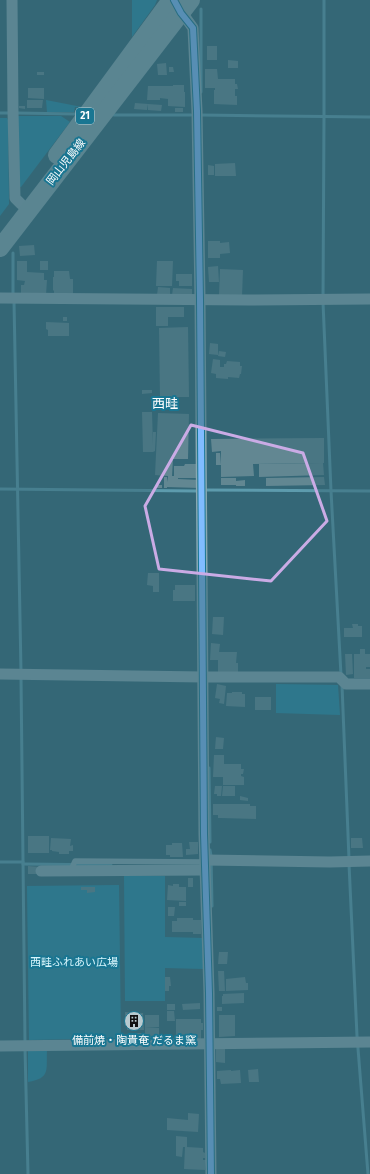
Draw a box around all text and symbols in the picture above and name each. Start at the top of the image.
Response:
road number: 21 [76,108,94,124]
street label: 岡山児島線 [44,136,88,188]
district label: 西畦 [152,396,178,411]
park label: 西畦ふれあい広場 [30,956,118,969]
building icon: 備前焼・陶貴奄 だるま窯 [123,1010,145,1032]
place label: 備前焼・陶貴奄 だるま窯 [72,1034,196,1047]

